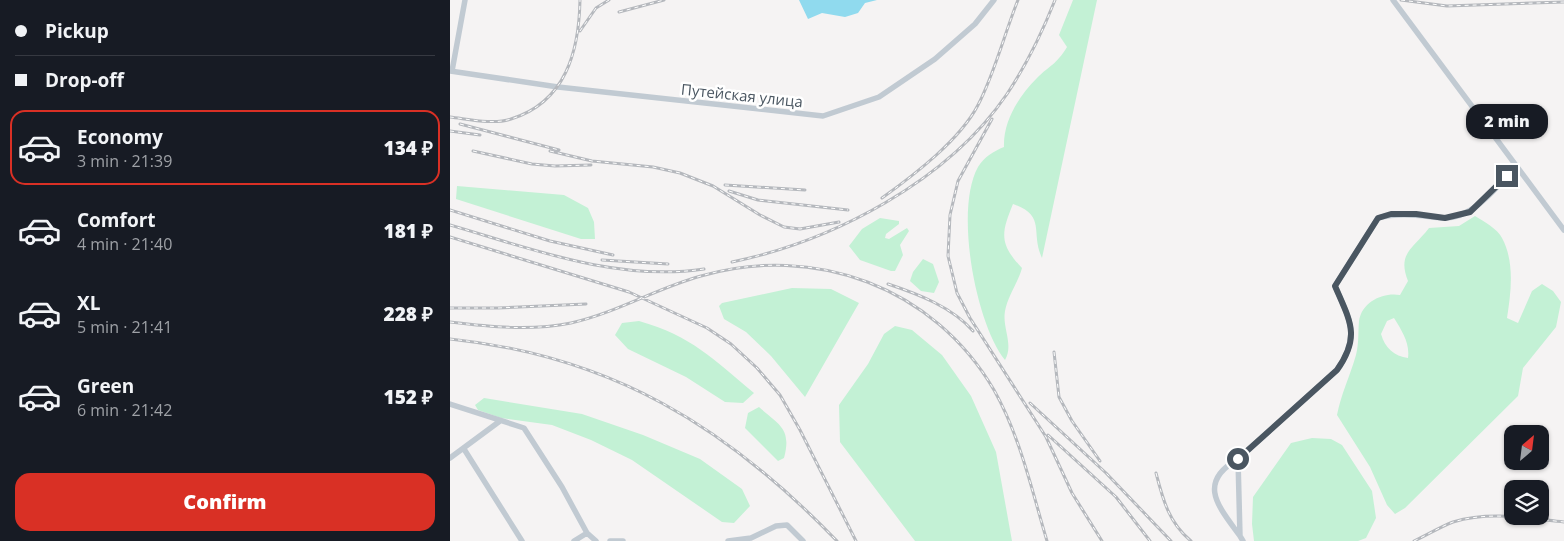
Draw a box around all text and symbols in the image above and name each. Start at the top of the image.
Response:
text: Pickup [45,18,109,44]
text: Drop-off [45,67,124,93]
street label: Путейская улица [680,79,804,111]
callout: 2 min [1466,104,1548,138]
text: 2 min [1484,110,1530,132]
text: Economy [77,124,163,150]
icon: car [17,125,62,170]
text: 134 ₽ [384,135,433,161]
text: 3 min · 21:39 [77,150,172,172]
route end [1496,165,1518,187]
text: Comfort [77,207,156,233]
icon: car [17,208,62,253]
text: 181 ₽ [384,218,433,244]
text: 4 min · 21:40 [77,233,172,255]
text: XL [77,290,100,316]
icon: car [17,291,62,336]
text: 228 ₽ [384,301,433,327]
text: 5 min · 21:41 [77,316,172,338]
text: Green [77,373,134,399]
icon: car [17,374,62,419]
text: 152 ₽ [384,384,433,410]
text: 6 min · 21:42 [77,399,172,421]
north arrow [1504,425,1549,470]
map controls [1504,425,1549,525]
route start [1227,448,1249,470]
button: Confirm [15,473,435,531]
button: layers [1504,480,1549,525]

